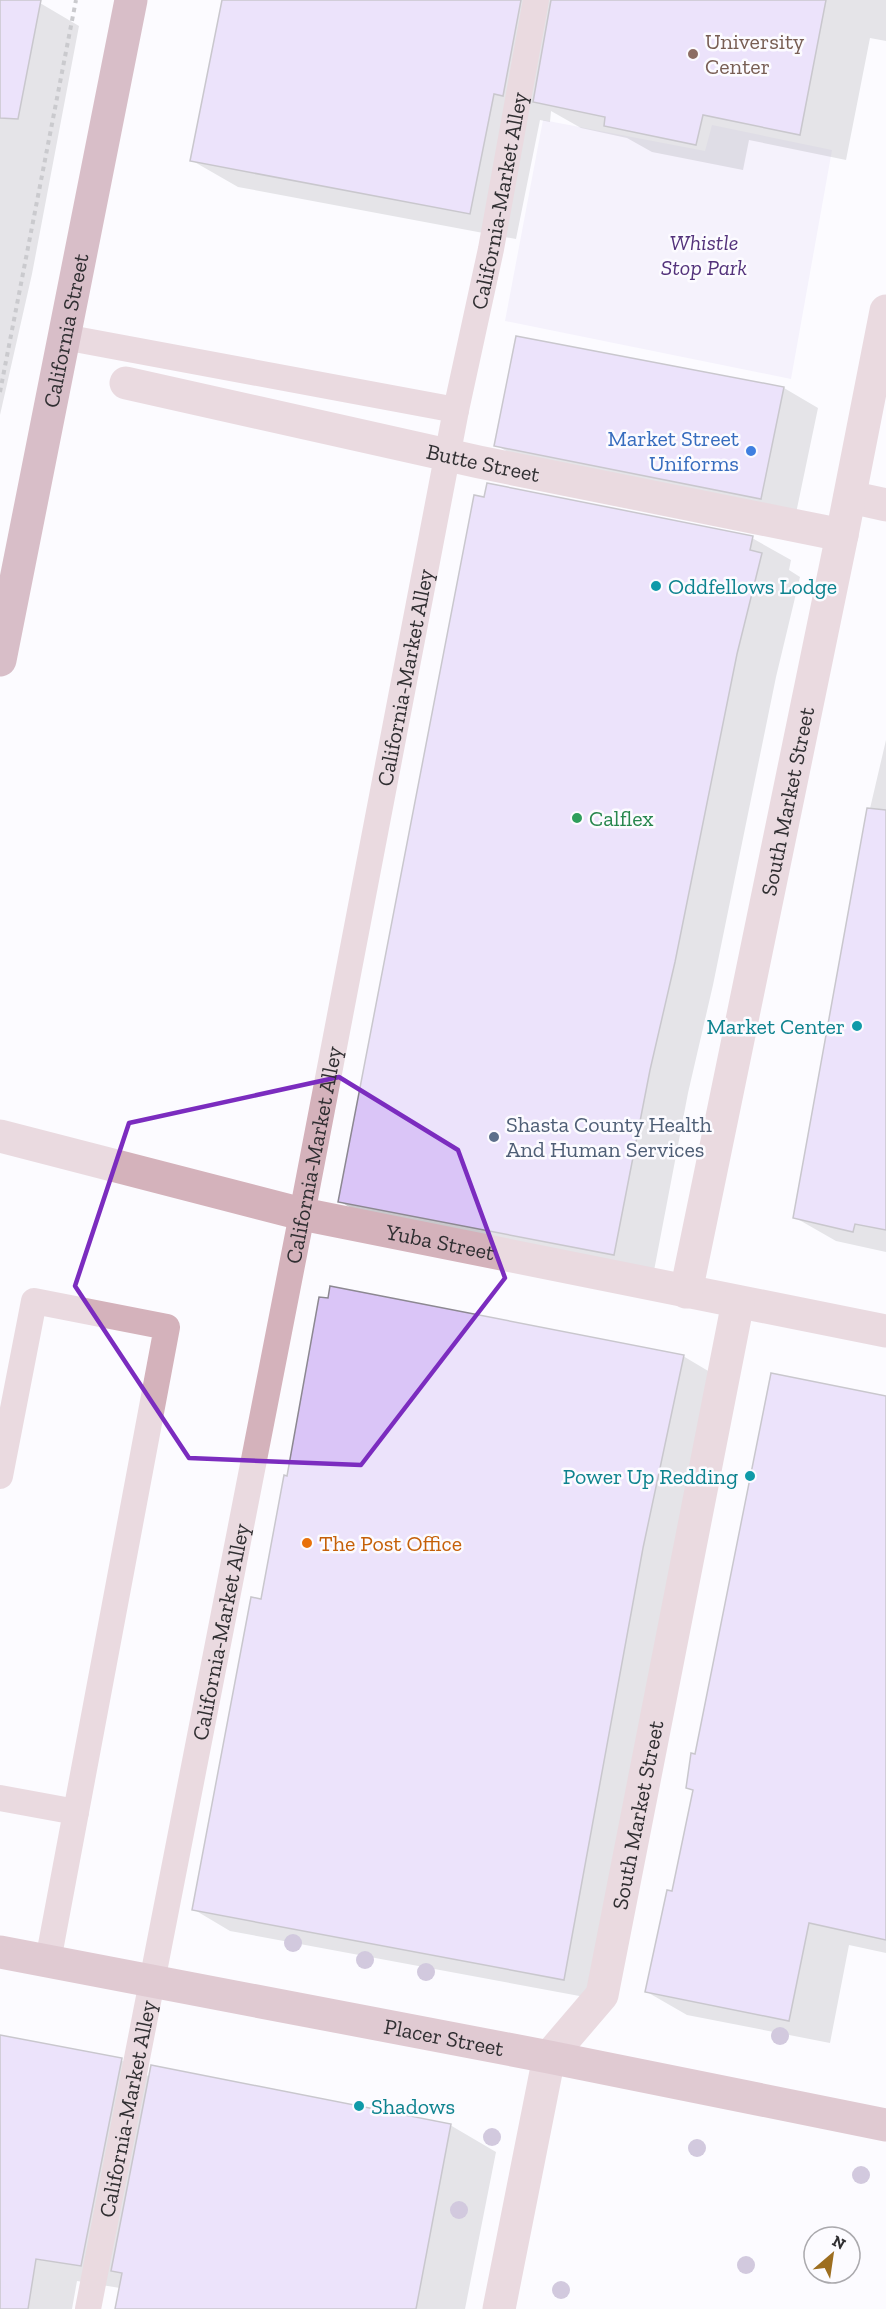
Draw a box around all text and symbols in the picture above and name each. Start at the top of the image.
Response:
place label: University Center [705,28,805,80]
marker: University Center [686,47,700,61]
street label: California-Market Alley [465,89,533,312]
park label: Whistle Stop Park [661,229,747,281]
street label: California Street [37,250,94,410]
place label: Market Street Uniforms [608,425,740,477]
street label: Butte Street [424,437,543,488]
marker: Market Street Uniforms [744,444,758,458]
street label: California-Market Alley [371,566,439,788]
place label: Oddfellows Lodge [668,573,837,600]
marker: Oddfellows Lodge [649,579,663,593]
street label: South Market Street [755,704,820,898]
place label: Calflex [589,805,654,832]
marker: Calflex [570,811,584,825]
place label: Market Center [707,1013,845,1040]
marker: Market Center [850,1019,864,1033]
street label: California-Market Alley [279,1043,347,1266]
place label: Shasta County Health And Human Services [506,1111,712,1163]
marker: Shasta County Health And Human Services [487,1130,501,1144]
street label: Yuba Street [383,1217,498,1266]
place label: Power Up Redding [563,1463,738,1490]
marker: Power Up Redding [743,1469,757,1483]
street label: California-Market Alley [186,1520,255,1743]
place label: The Post Office [319,1530,462,1557]
marker: The Post Office [300,1536,314,1550]
street label: South Market Street [606,1717,669,1912]
street label: California-Market Alley [93,1997,162,2220]
street label: Placer Street [382,2012,507,2062]
place label: Shadows [371,2093,455,2120]
marker: Shadows [352,2099,366,2113]
north arrow [802,2225,862,2285]
text: N [829,2231,849,2254]

